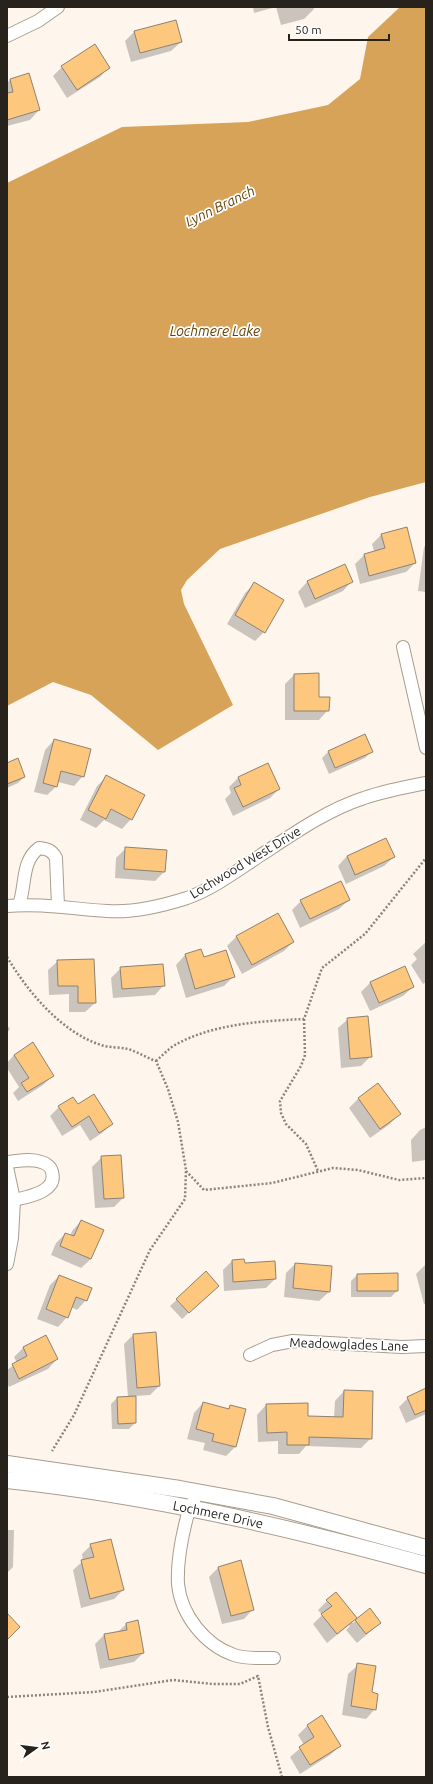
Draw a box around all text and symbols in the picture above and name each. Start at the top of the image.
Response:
scale bar [289,16,389,42]
text: 50 m [295,23,322,36]
water label: Lynn Branch [183,182,257,230]
water label: Lochmere Lake [170,323,260,339]
street label: Lochwood West Drive [187,823,303,901]
street label: Meadowglades Lane [289,1335,409,1353]
street label: Lochmere Drive [172,1498,265,1531]
north arrow [16,1728,56,1768]
text: N [39,1740,53,1751]

